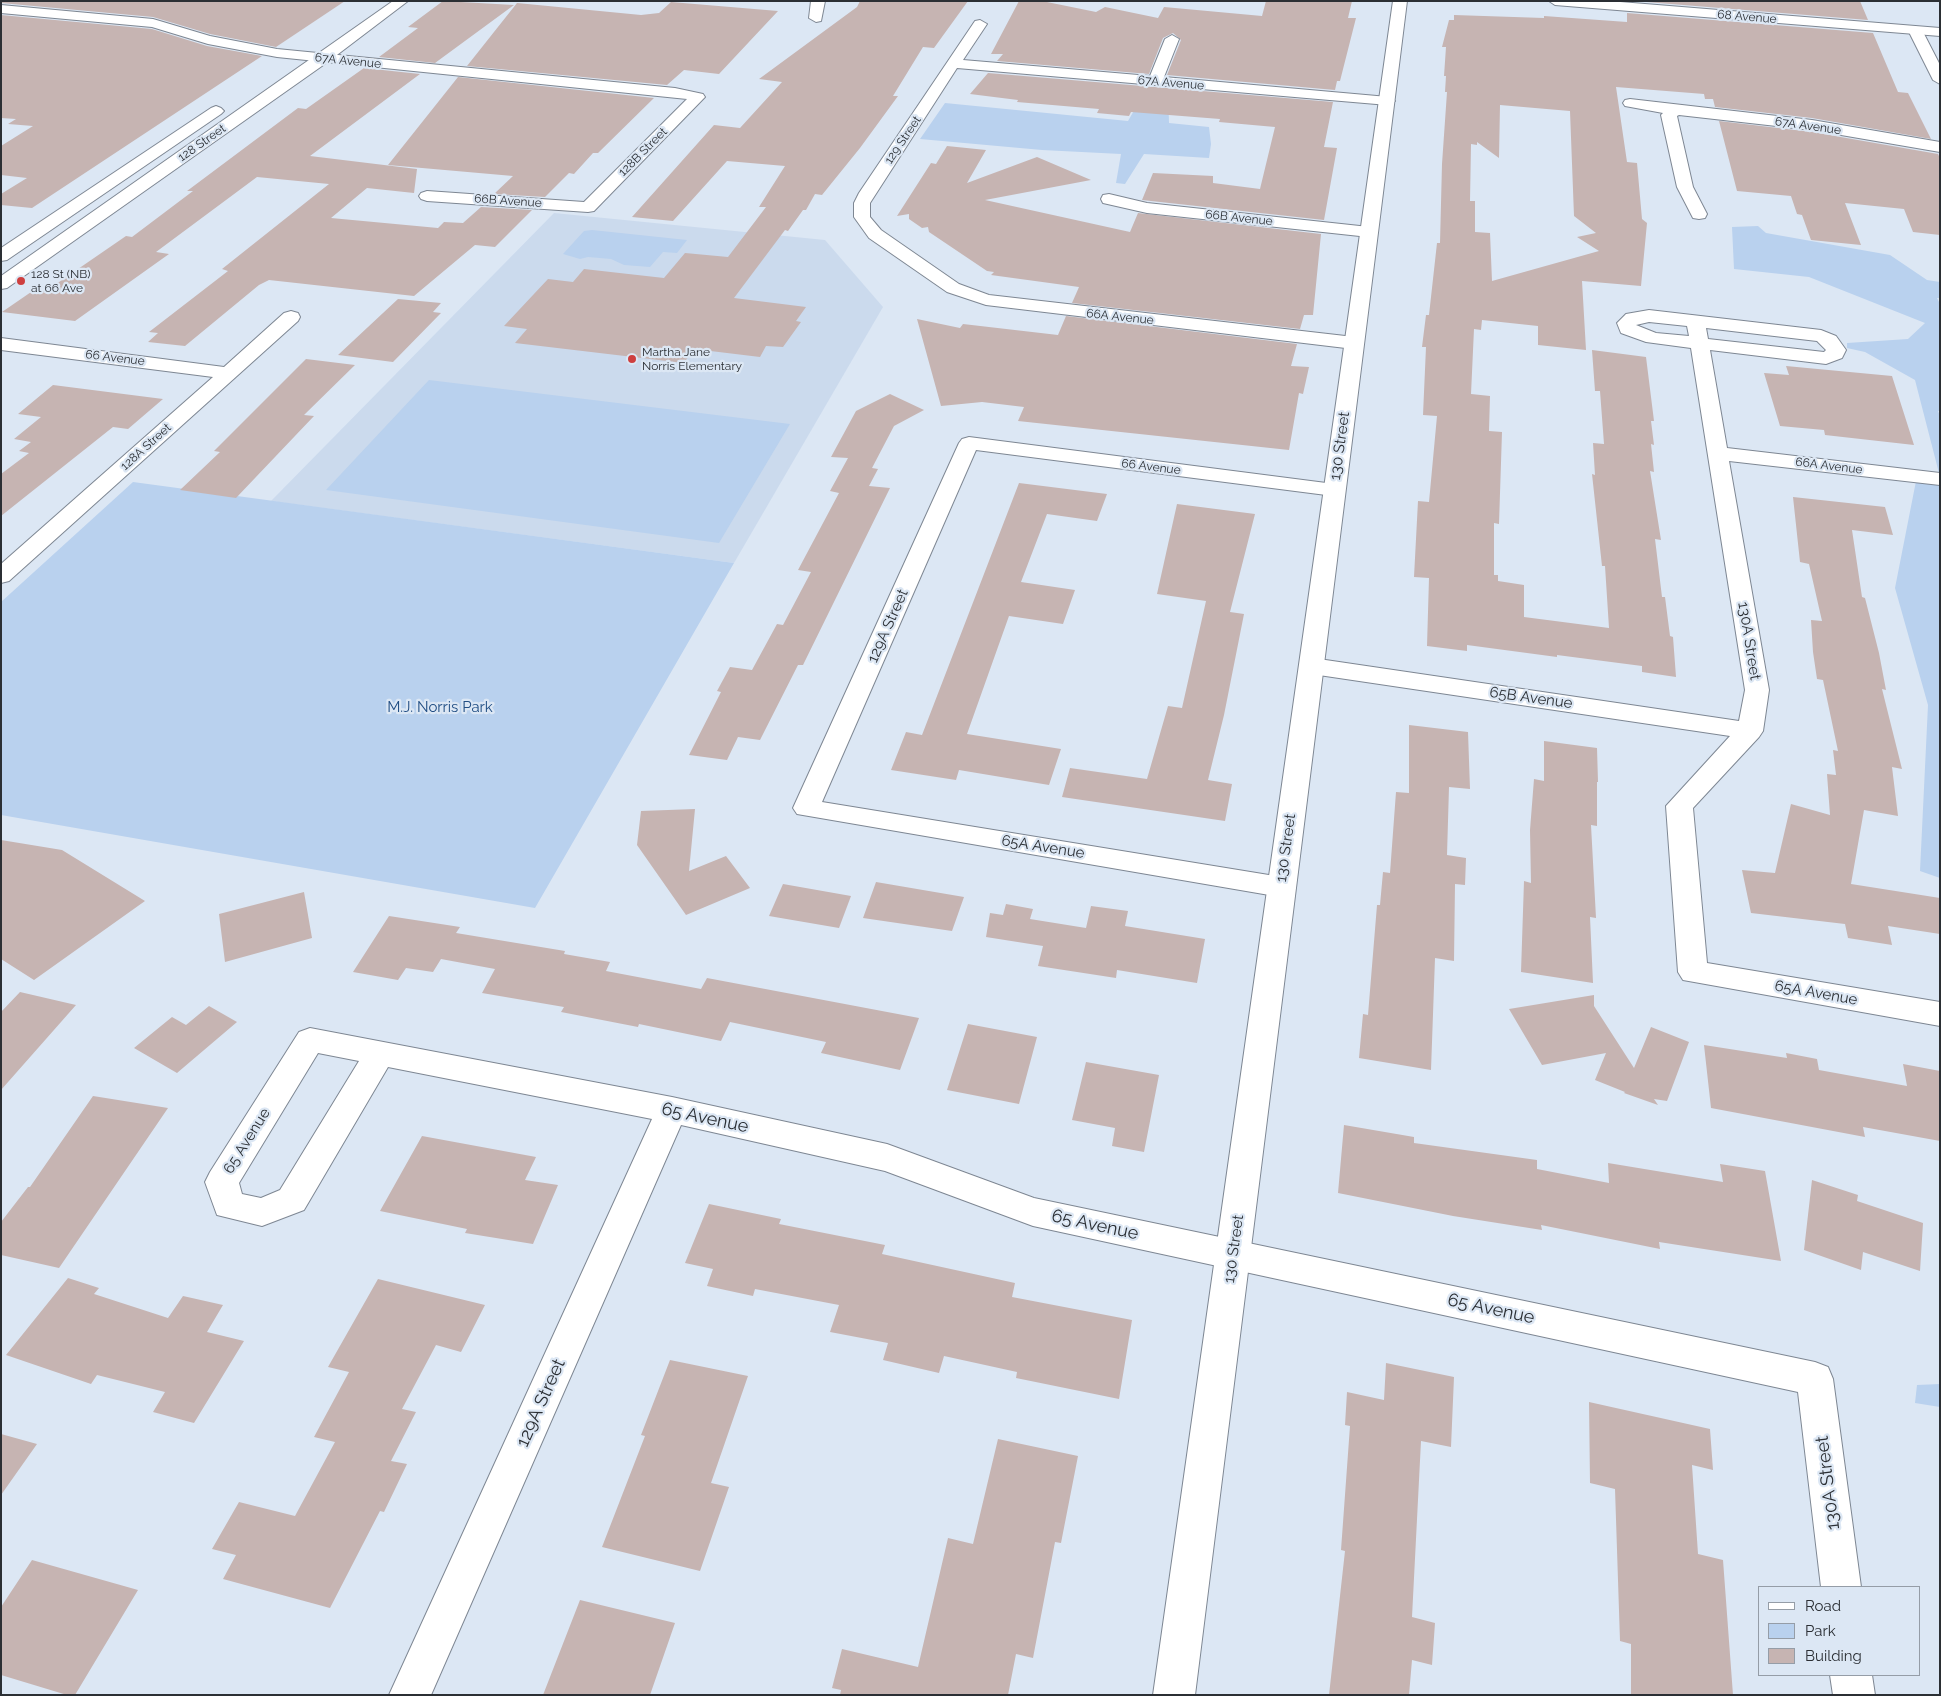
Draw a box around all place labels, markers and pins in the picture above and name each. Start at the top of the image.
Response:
place label: 128 St (NB) at 66 Ave [31,267,91,295]
marker: 128 St (NB) at 66 Ave [15,275,27,287]
place label: Martha Jane Norris Elementary [642,345,742,373]
marker: Martha Jane Norris Elementary [626,353,638,365]

